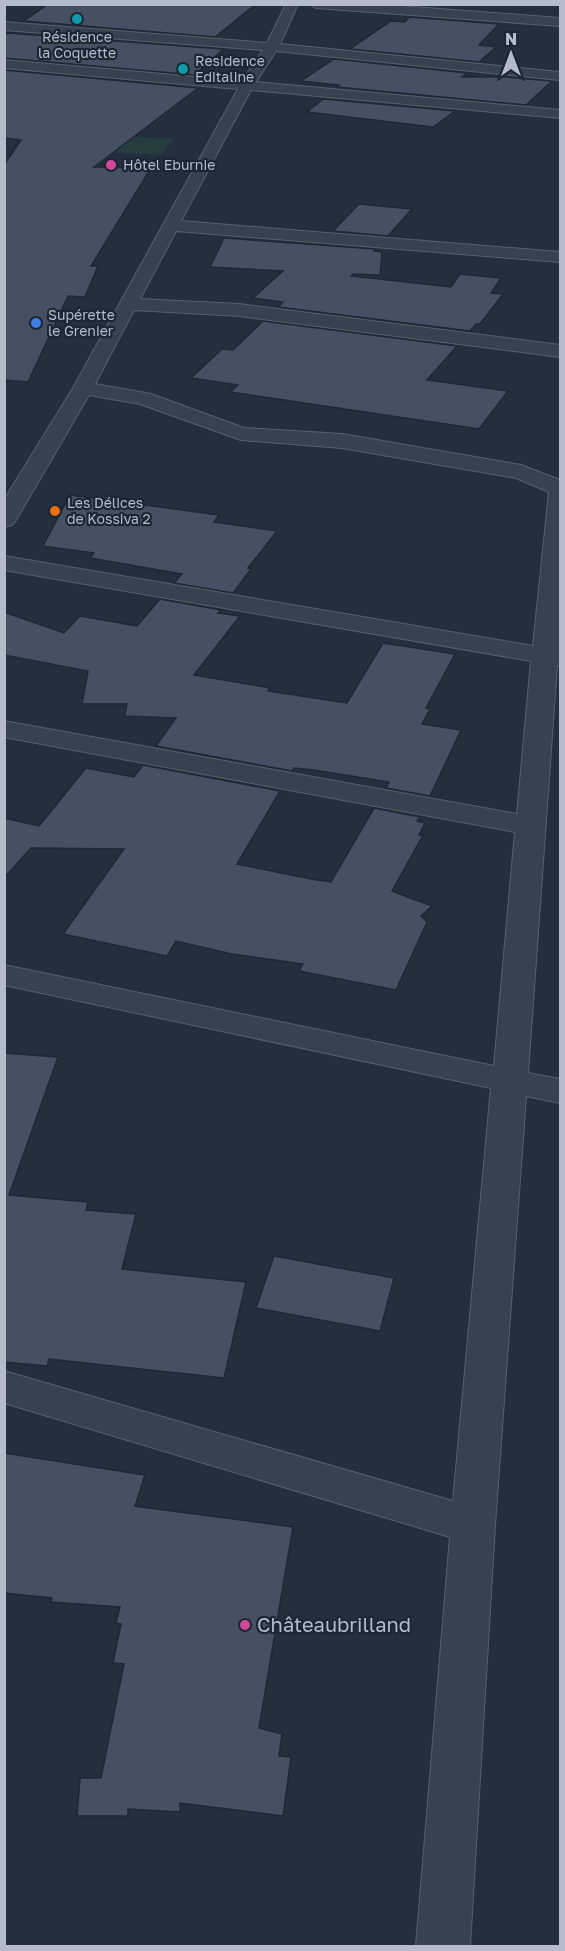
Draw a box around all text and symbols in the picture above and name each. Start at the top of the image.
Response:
marker: Résidence la Coquette [70,12,84,26]
north arrow [481,24,541,84]
place label: Résidence la Coquette [38,28,116,61]
text: N [505,29,517,49]
place label: Residence Editaline [195,52,265,85]
marker: Residence Editaline [176,62,190,76]
place label: Hôtel Eburnie [123,156,215,173]
marker: Hôtel Eburnie [104,158,118,172]
place label: Supérette le Grenier [48,306,115,339]
marker: Supérette le Grenier [29,316,43,330]
place label: Les Délices de Kossiva 2 [67,494,151,527]
marker: Les Délices de Kossiva 2 [48,504,62,518]
place label: Châteaubrilland [257,1612,411,1636]
marker: Châteaubrilland [238,1618,252,1632]

